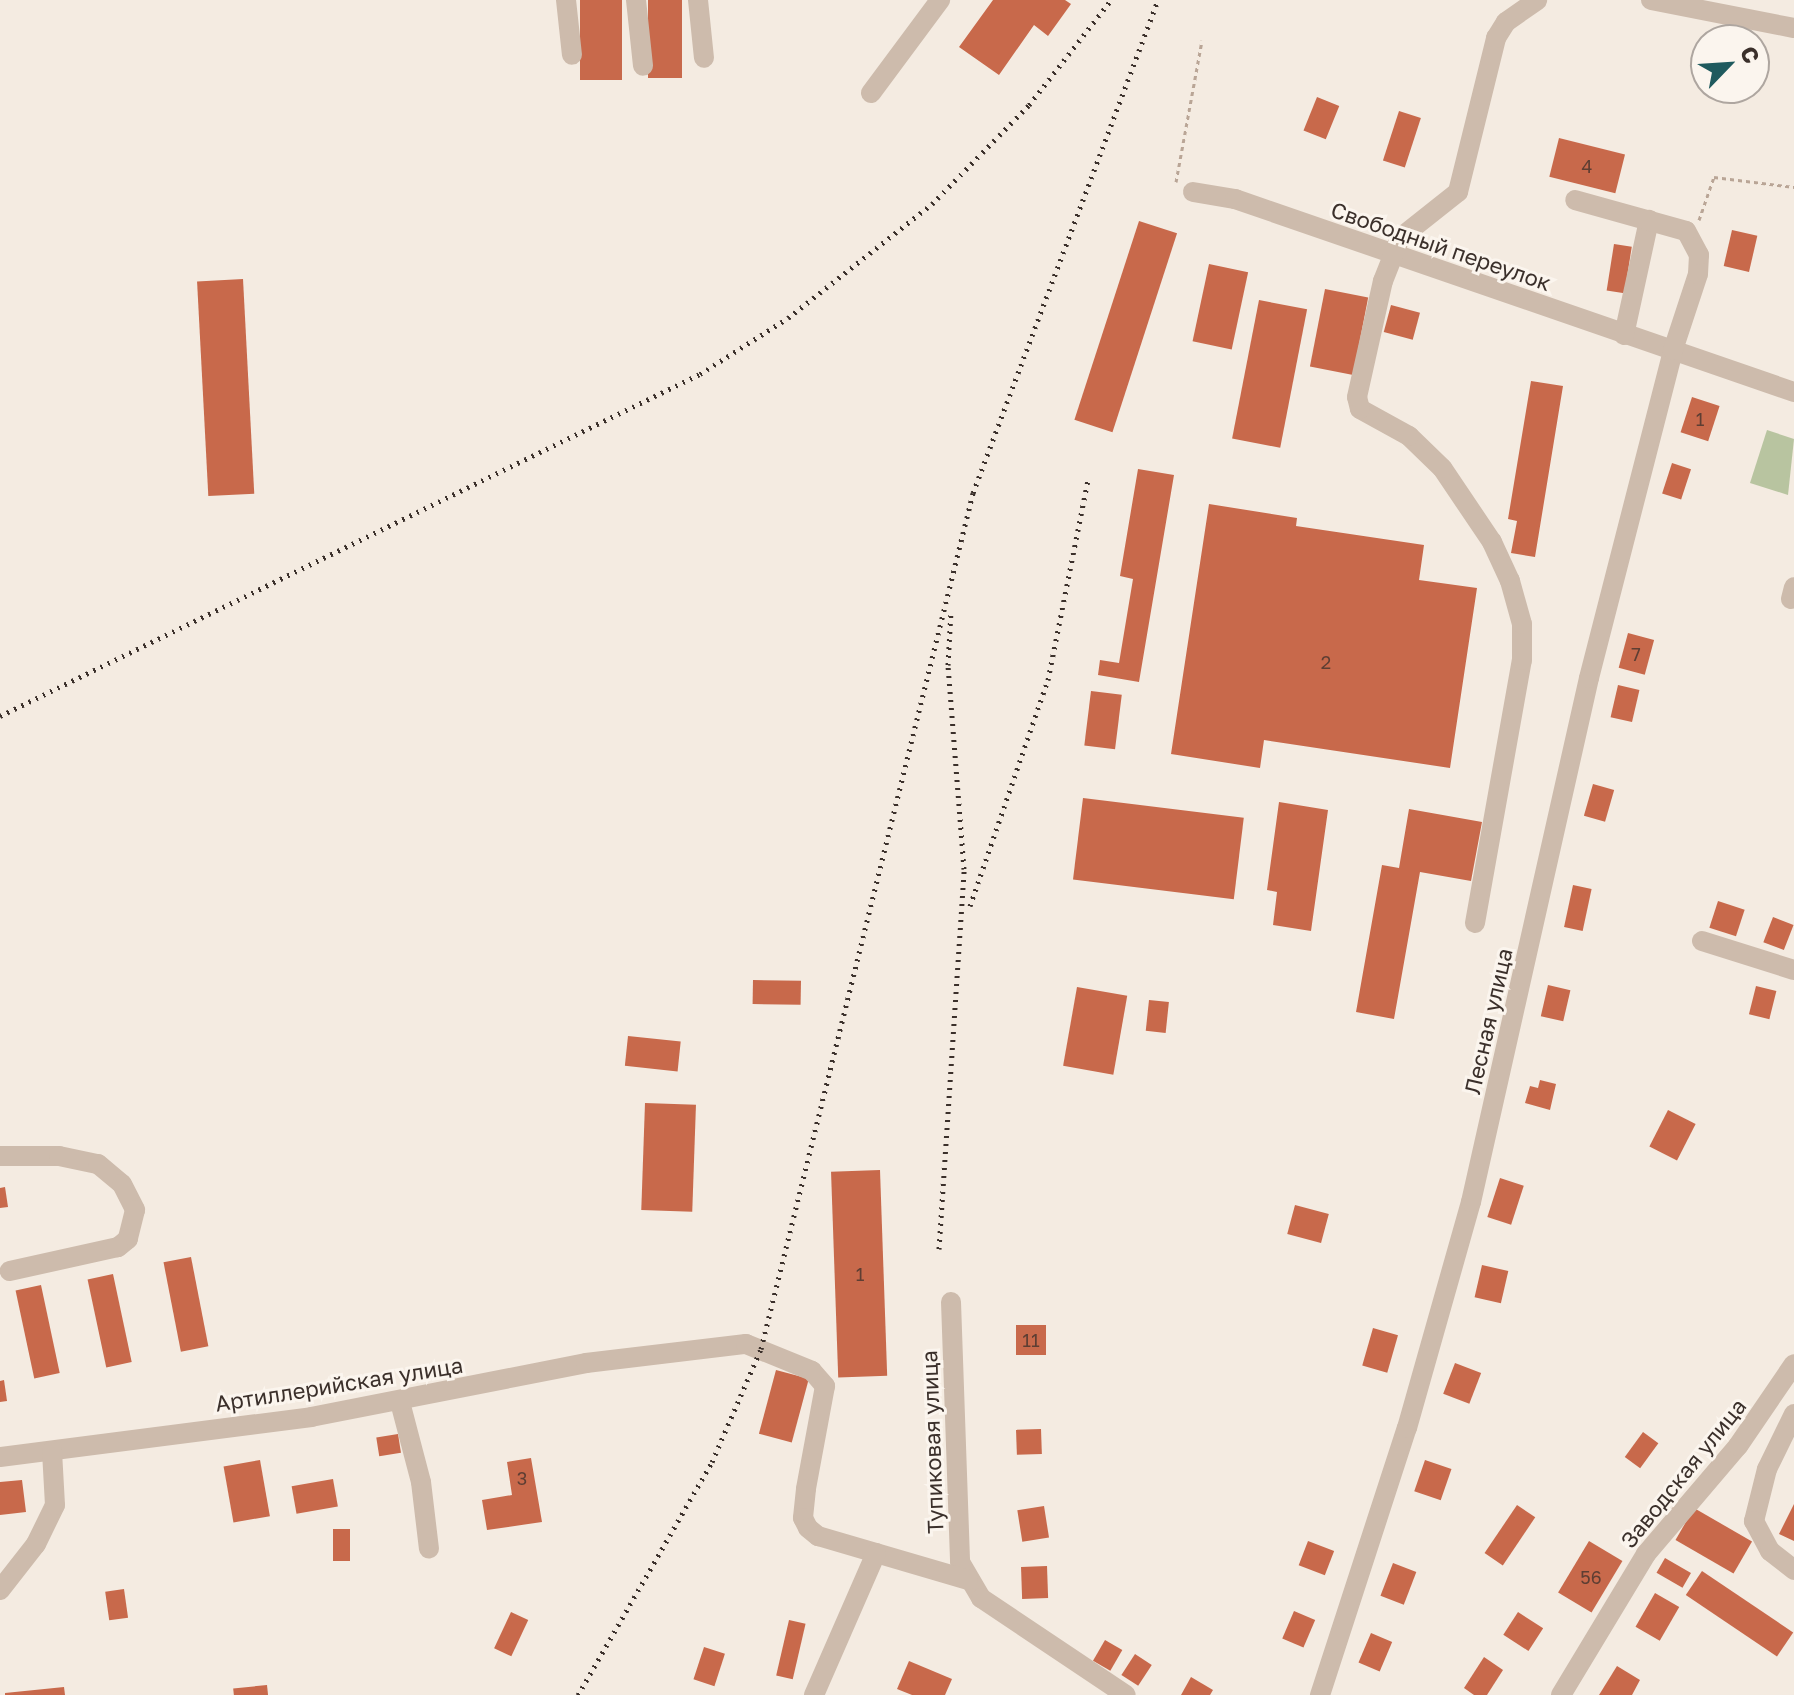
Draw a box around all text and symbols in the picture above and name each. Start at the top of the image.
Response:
north arrow [1690,24,1770,104]
text: С [1735,42,1766,67]
house number: 4 [1582,155,1592,177]
street label: Свободный переулок [1328,196,1554,296]
house number: 1 [1696,408,1704,430]
house number: 7 [1631,643,1641,665]
house number: 2 [1321,651,1331,673]
street label: Лесная улица [1458,946,1518,1096]
house number: 1 [856,1263,864,1285]
house number: 11 [1022,1329,1040,1351]
street label: Тупиковая улица [916,1350,948,1534]
street label: Артиллерийская улица [213,1351,465,1417]
street label: Заводская улица [1615,1393,1751,1553]
house number: 3 [517,1467,527,1489]
house number: 56 [1580,1566,1602,1588]

